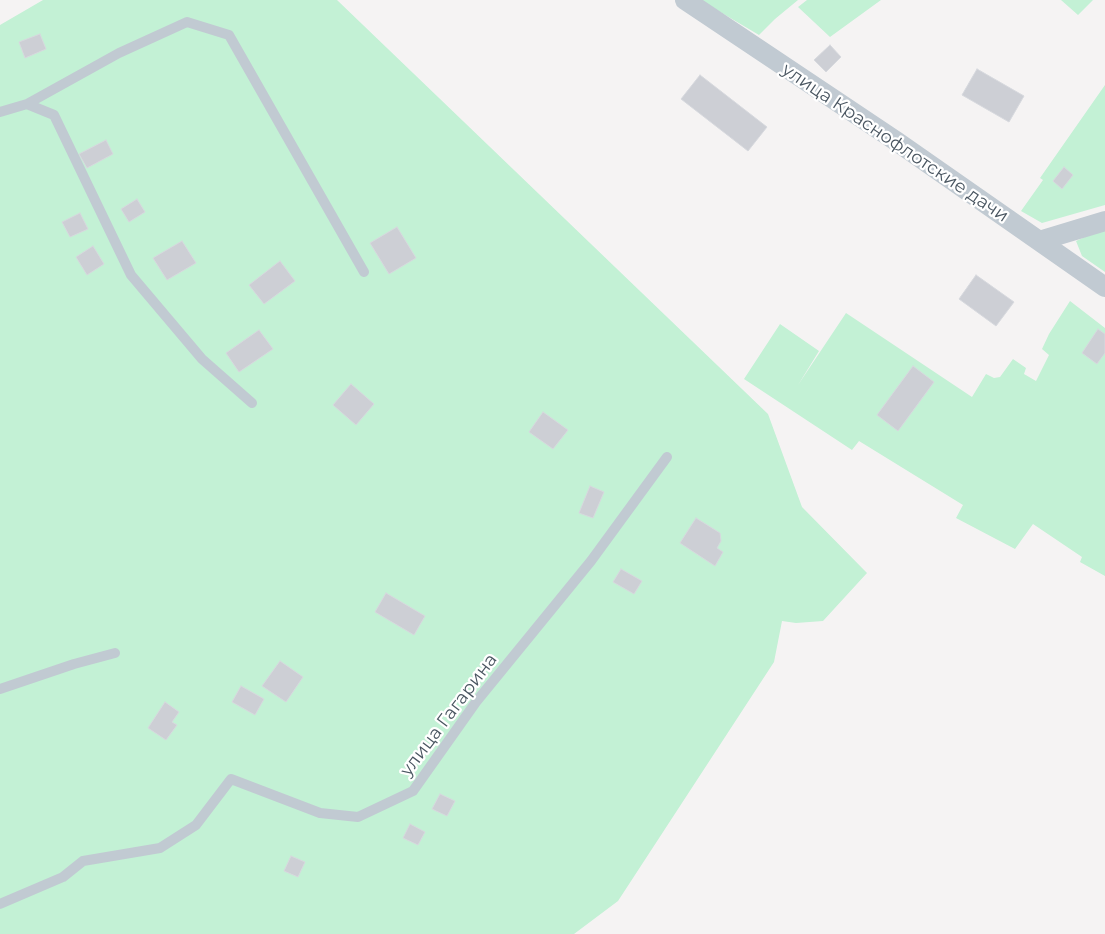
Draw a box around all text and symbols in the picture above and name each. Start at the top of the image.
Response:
street label: улица Краснофлотские дачи [778,59,1012,227]
street label: улица Гагарина [396,650,502,780]

